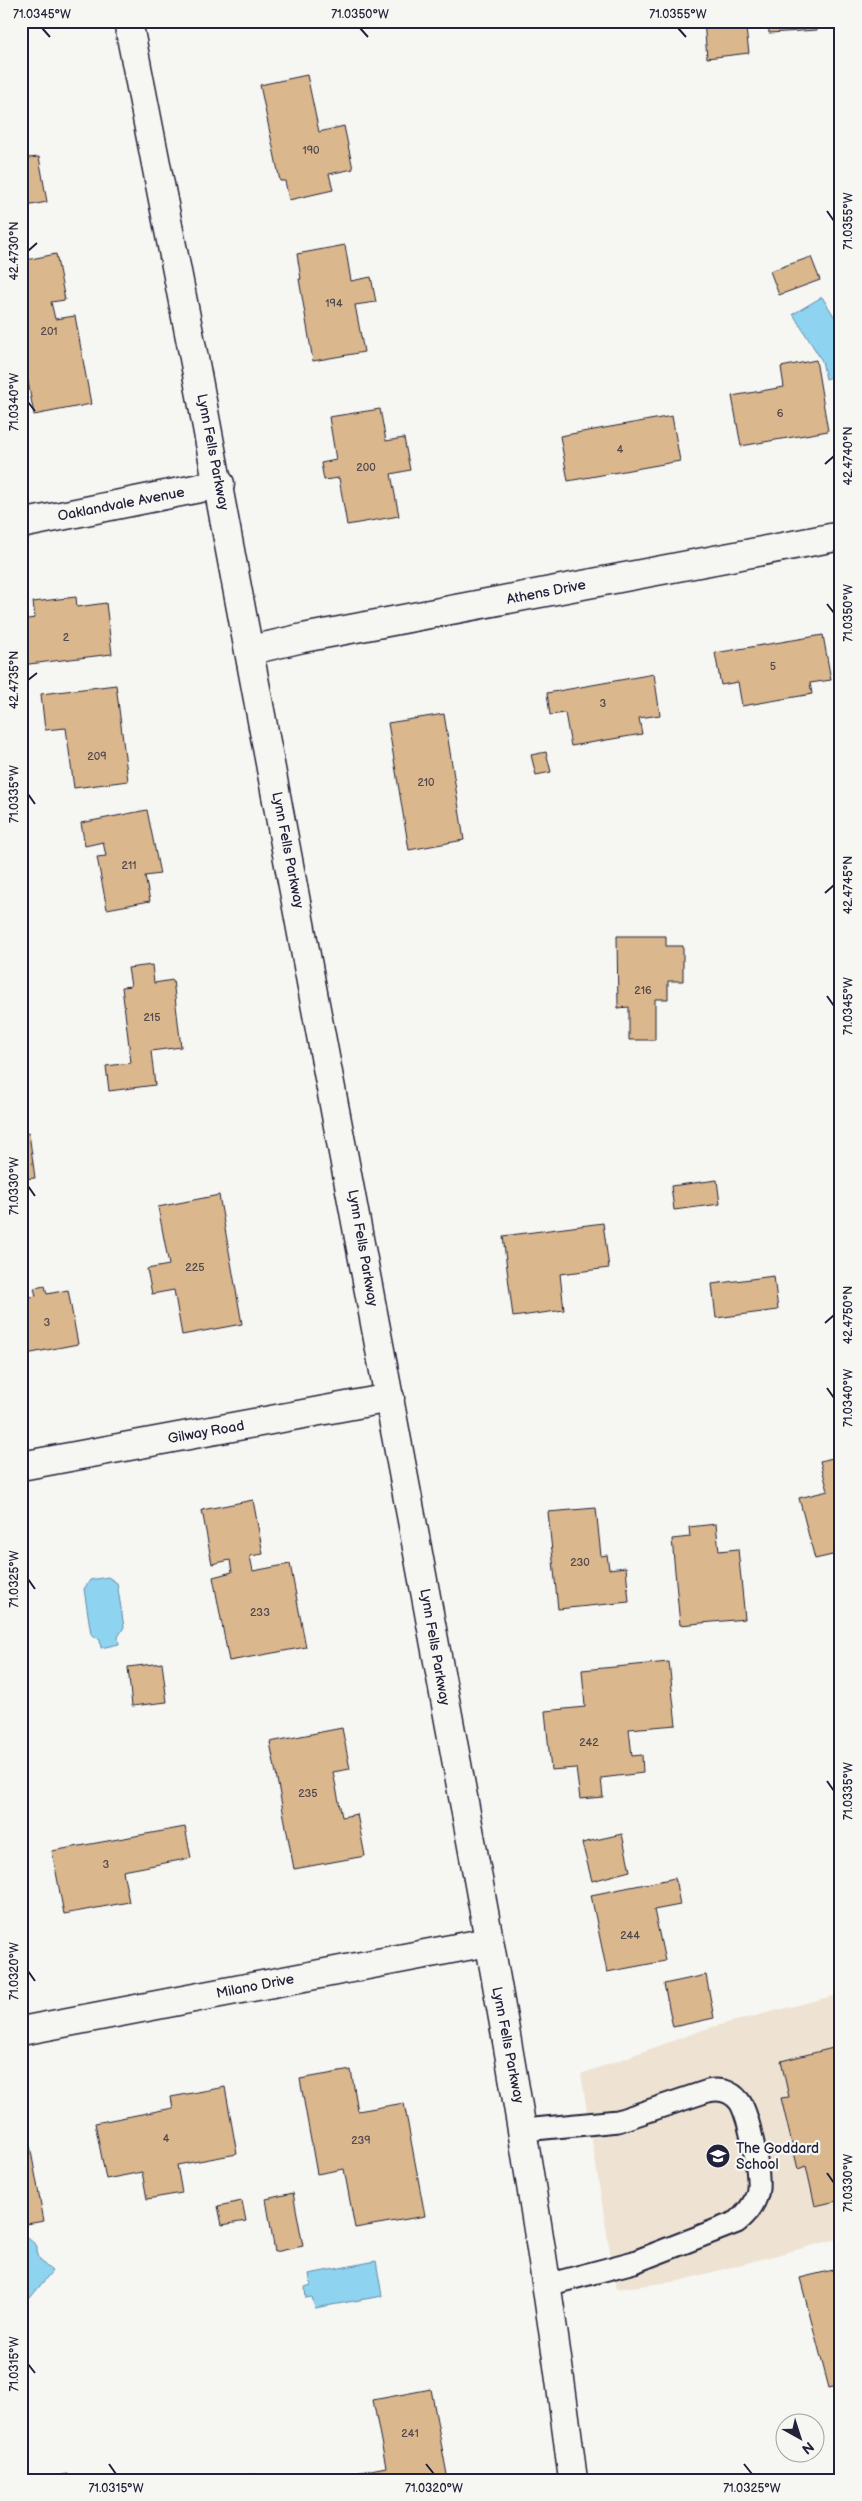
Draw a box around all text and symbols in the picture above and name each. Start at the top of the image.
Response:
text: 71.0345°W [13,7,71,22]
text: 71.0350°W [331,7,389,22]
text: 71.0355°W [649,7,707,22]
house number: 190 [302,144,320,157]
text: 71.0355°W [841,192,856,250]
text: 42.4730°N [7,222,22,280]
house number: 194 [325,297,343,310]
house number: 201 [40,325,58,338]
text: 71.0340°W [7,373,22,431]
street label: Lynn Fells Parkway [193,392,233,512]
house number: 6 [777,407,784,420]
text: 42.4740°N [841,427,856,485]
house number: 4 [617,443,624,456]
house number: 200 [356,461,376,474]
street label: Oaklandvale Avenue [56,483,186,525]
street label: Athens Drive [505,576,587,608]
text: 71.0350°W [841,584,856,642]
house number: 2 [63,631,70,644]
text: 42.4735°N [7,651,22,709]
house number: 5 [770,660,776,673]
house number: 3 [600,697,607,710]
house number: 209 [87,750,107,763]
text: 71.0335°W [7,765,22,823]
house number: 210 [417,776,435,789]
street label: Lynn Fells Parkway [268,790,308,910]
text: 42.4745°N [841,856,856,914]
house number: 211 [122,859,136,872]
text: 71.0345°W [841,977,856,1035]
house number: 216 [634,984,652,997]
house number: 215 [144,1011,160,1024]
text: 71.0330°W [7,1157,22,1215]
street label: Lynn Fells Parkway [344,1188,382,1308]
house number: 225 [185,1261,205,1274]
text: 42.4750°N [841,1286,856,1344]
house number: 3 [44,1316,51,1329]
text: 71.0340°W [841,1369,856,1427]
street label: Gilway Road [167,1417,245,1447]
text: 71.0325°W [7,1550,22,1608]
house number: 230 [570,1556,590,1569]
street label: Lynn Fells Parkway [416,1587,454,1707]
house number: 233 [250,1606,270,1619]
house number: 242 [579,1736,599,1749]
text: 71.0335°W [841,1762,856,1820]
house number: 235 [298,1787,318,1800]
house number: 3 [103,1858,110,1871]
house number: 244 [620,1929,640,1942]
text: 71.0320°W [7,1942,22,2000]
street label: Milano Drive [215,1970,295,2002]
street label: Lynn Fells Parkway [488,1985,528,2105]
house number: 4 [163,2132,170,2145]
house number: 239 [351,2134,371,2147]
place label: The Goddard School [736,2140,819,2173]
school or university icon: The Goddard School [705,2143,731,2169]
text: 71.0330°W [841,2154,856,2212]
text: 71.0315°W [7,2336,22,2392]
north arrow [774,2414,824,2464]
house number: 241 [401,2427,419,2440]
text: N [798,2438,817,2458]
text: 71.0315°W [88,2481,144,2496]
text: 71.0320°W [405,2481,463,2496]
text: 71.0325°W [723,2481,781,2496]

